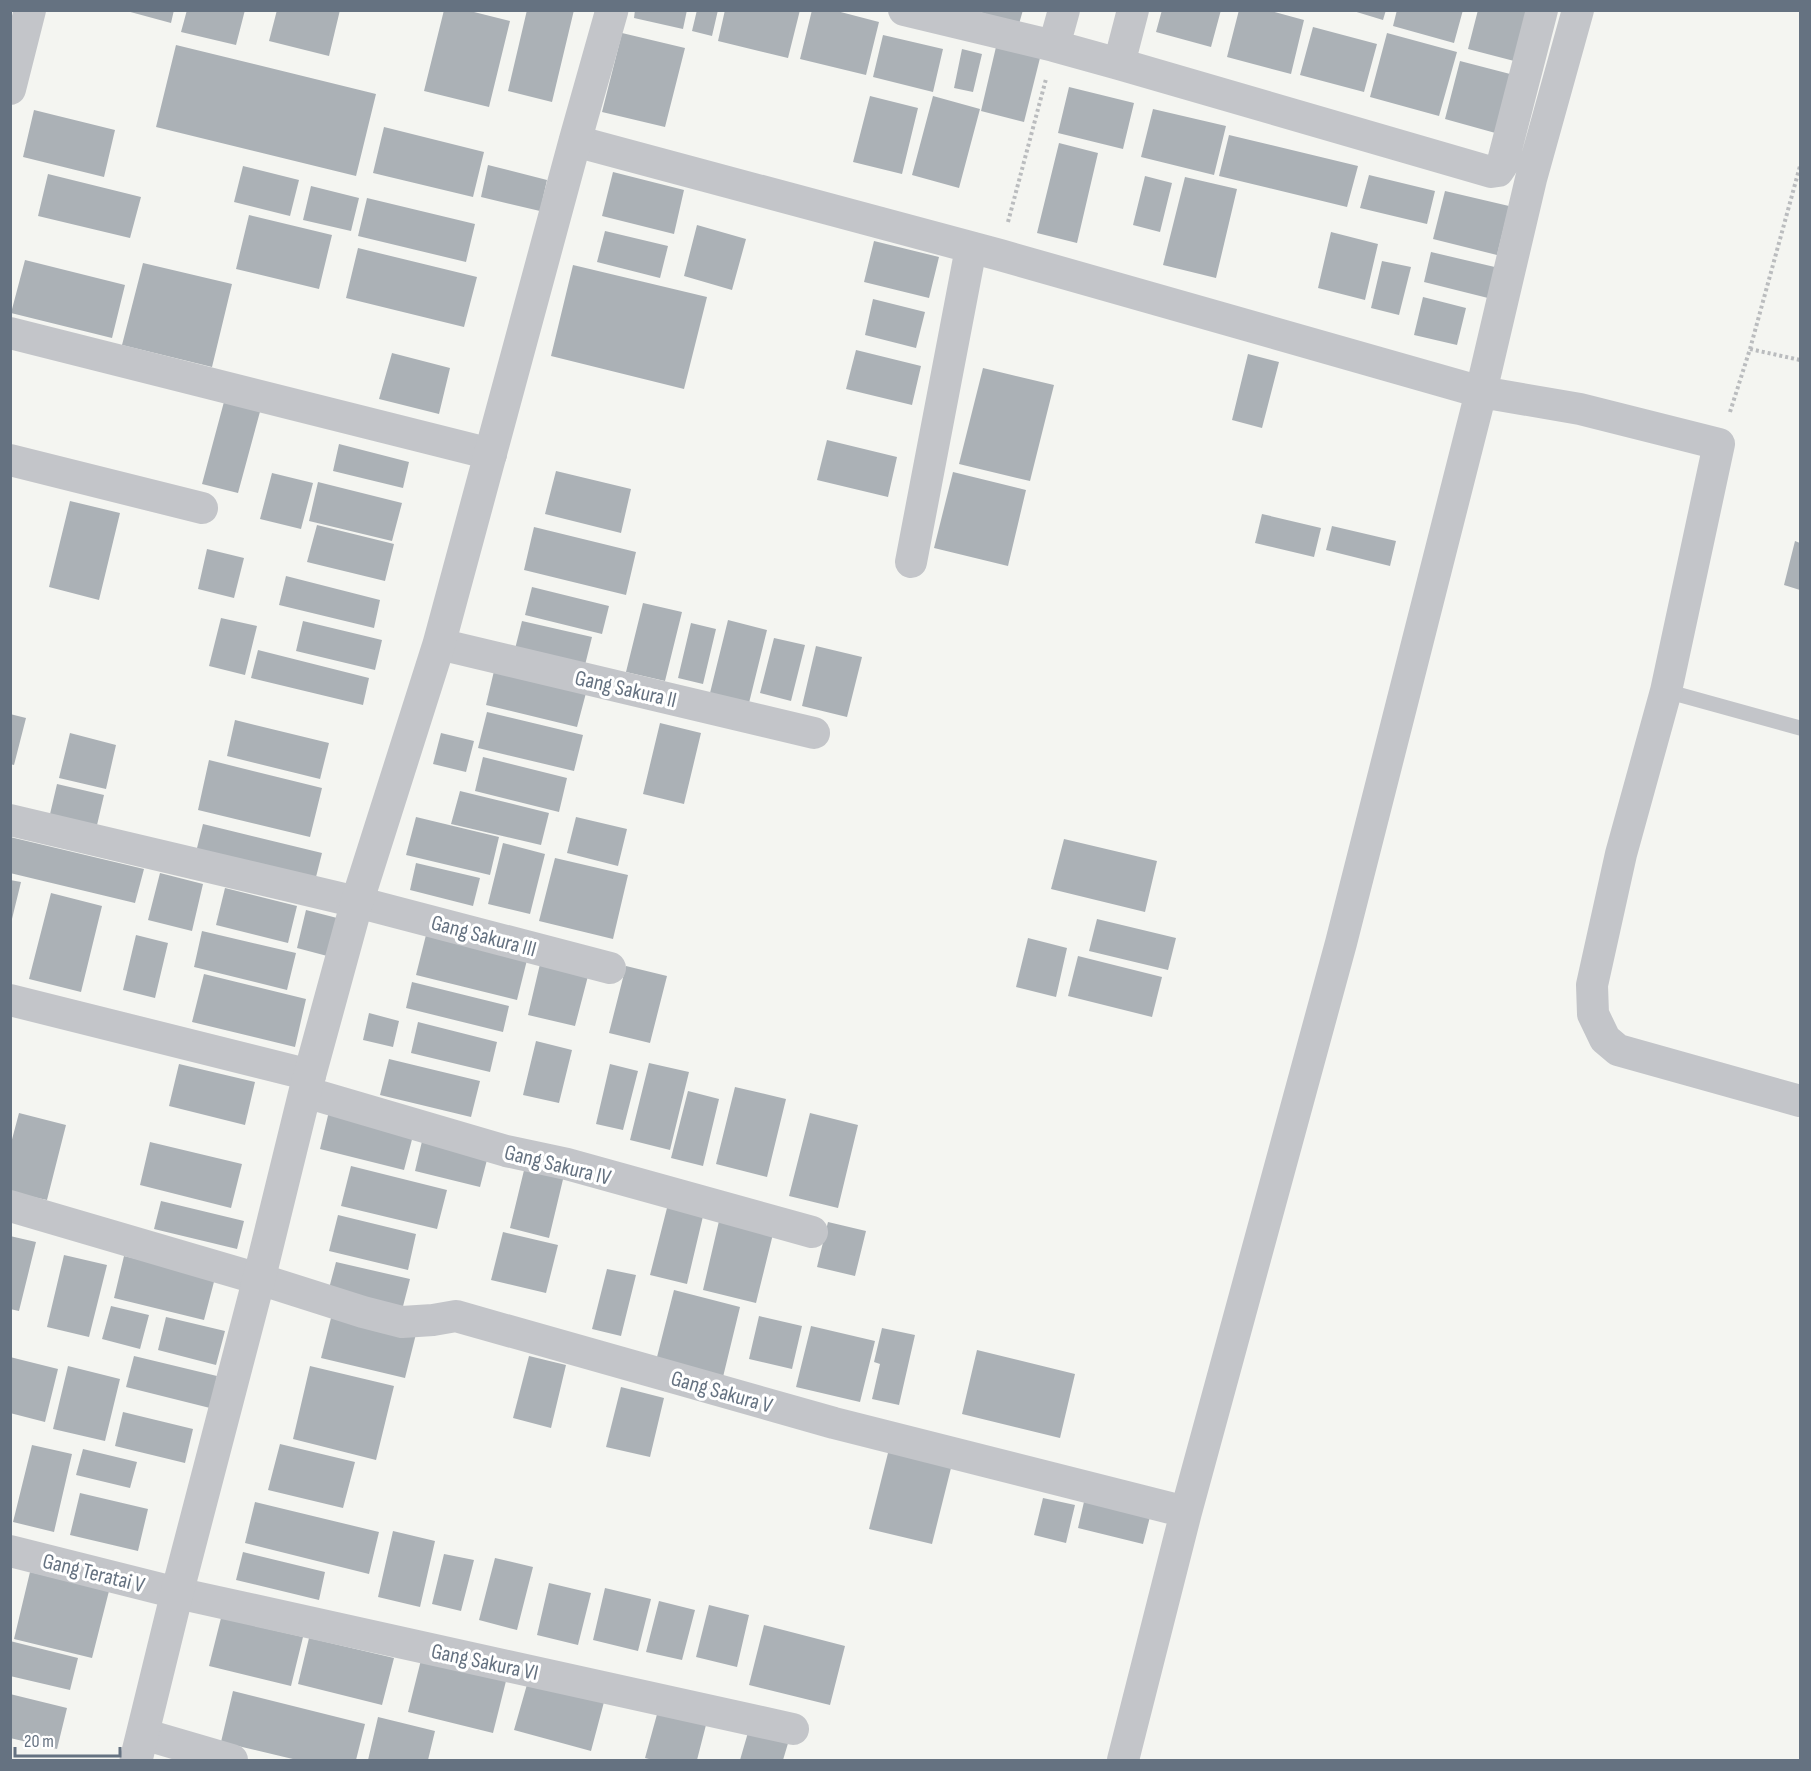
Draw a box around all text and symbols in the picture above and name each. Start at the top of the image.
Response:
street label: Gang Sakura II [572,665,679,714]
street label: Gang Sakura III [428,909,539,963]
street label: Gang Sakura IV [502,1139,614,1192]
street label: Gang Sakura V [668,1365,776,1420]
street label: Gang Teratai V [40,1548,148,1599]
street label: Gang Sakura VI [429,1638,541,1687]
scale bar [15,1720,120,1758]
text: 20 m [24,1731,54,1752]

